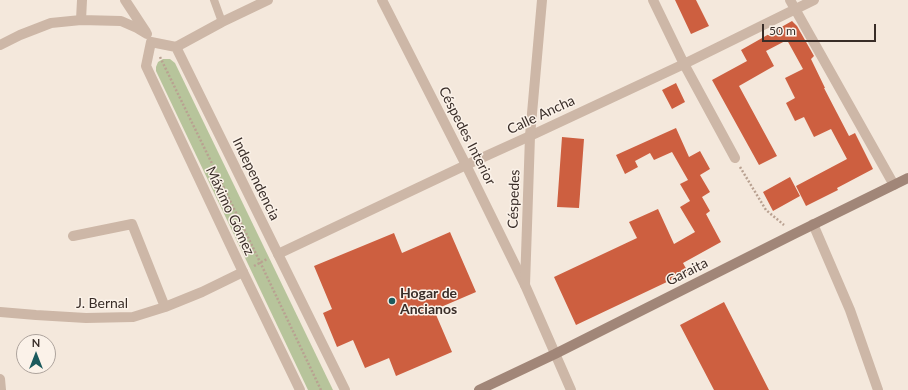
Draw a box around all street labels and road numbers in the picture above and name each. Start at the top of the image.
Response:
street label: Céspedes Interior [435,84,499,188]
street label: Calle Ancha [505,92,577,138]
street label: Independencia [229,135,283,223]
street label: Máximo Gómez [202,164,258,258]
street label: Céspedes [505,169,523,229]
street label: Garaita [663,254,711,290]
street label: J. Bernal [76,295,128,311]

